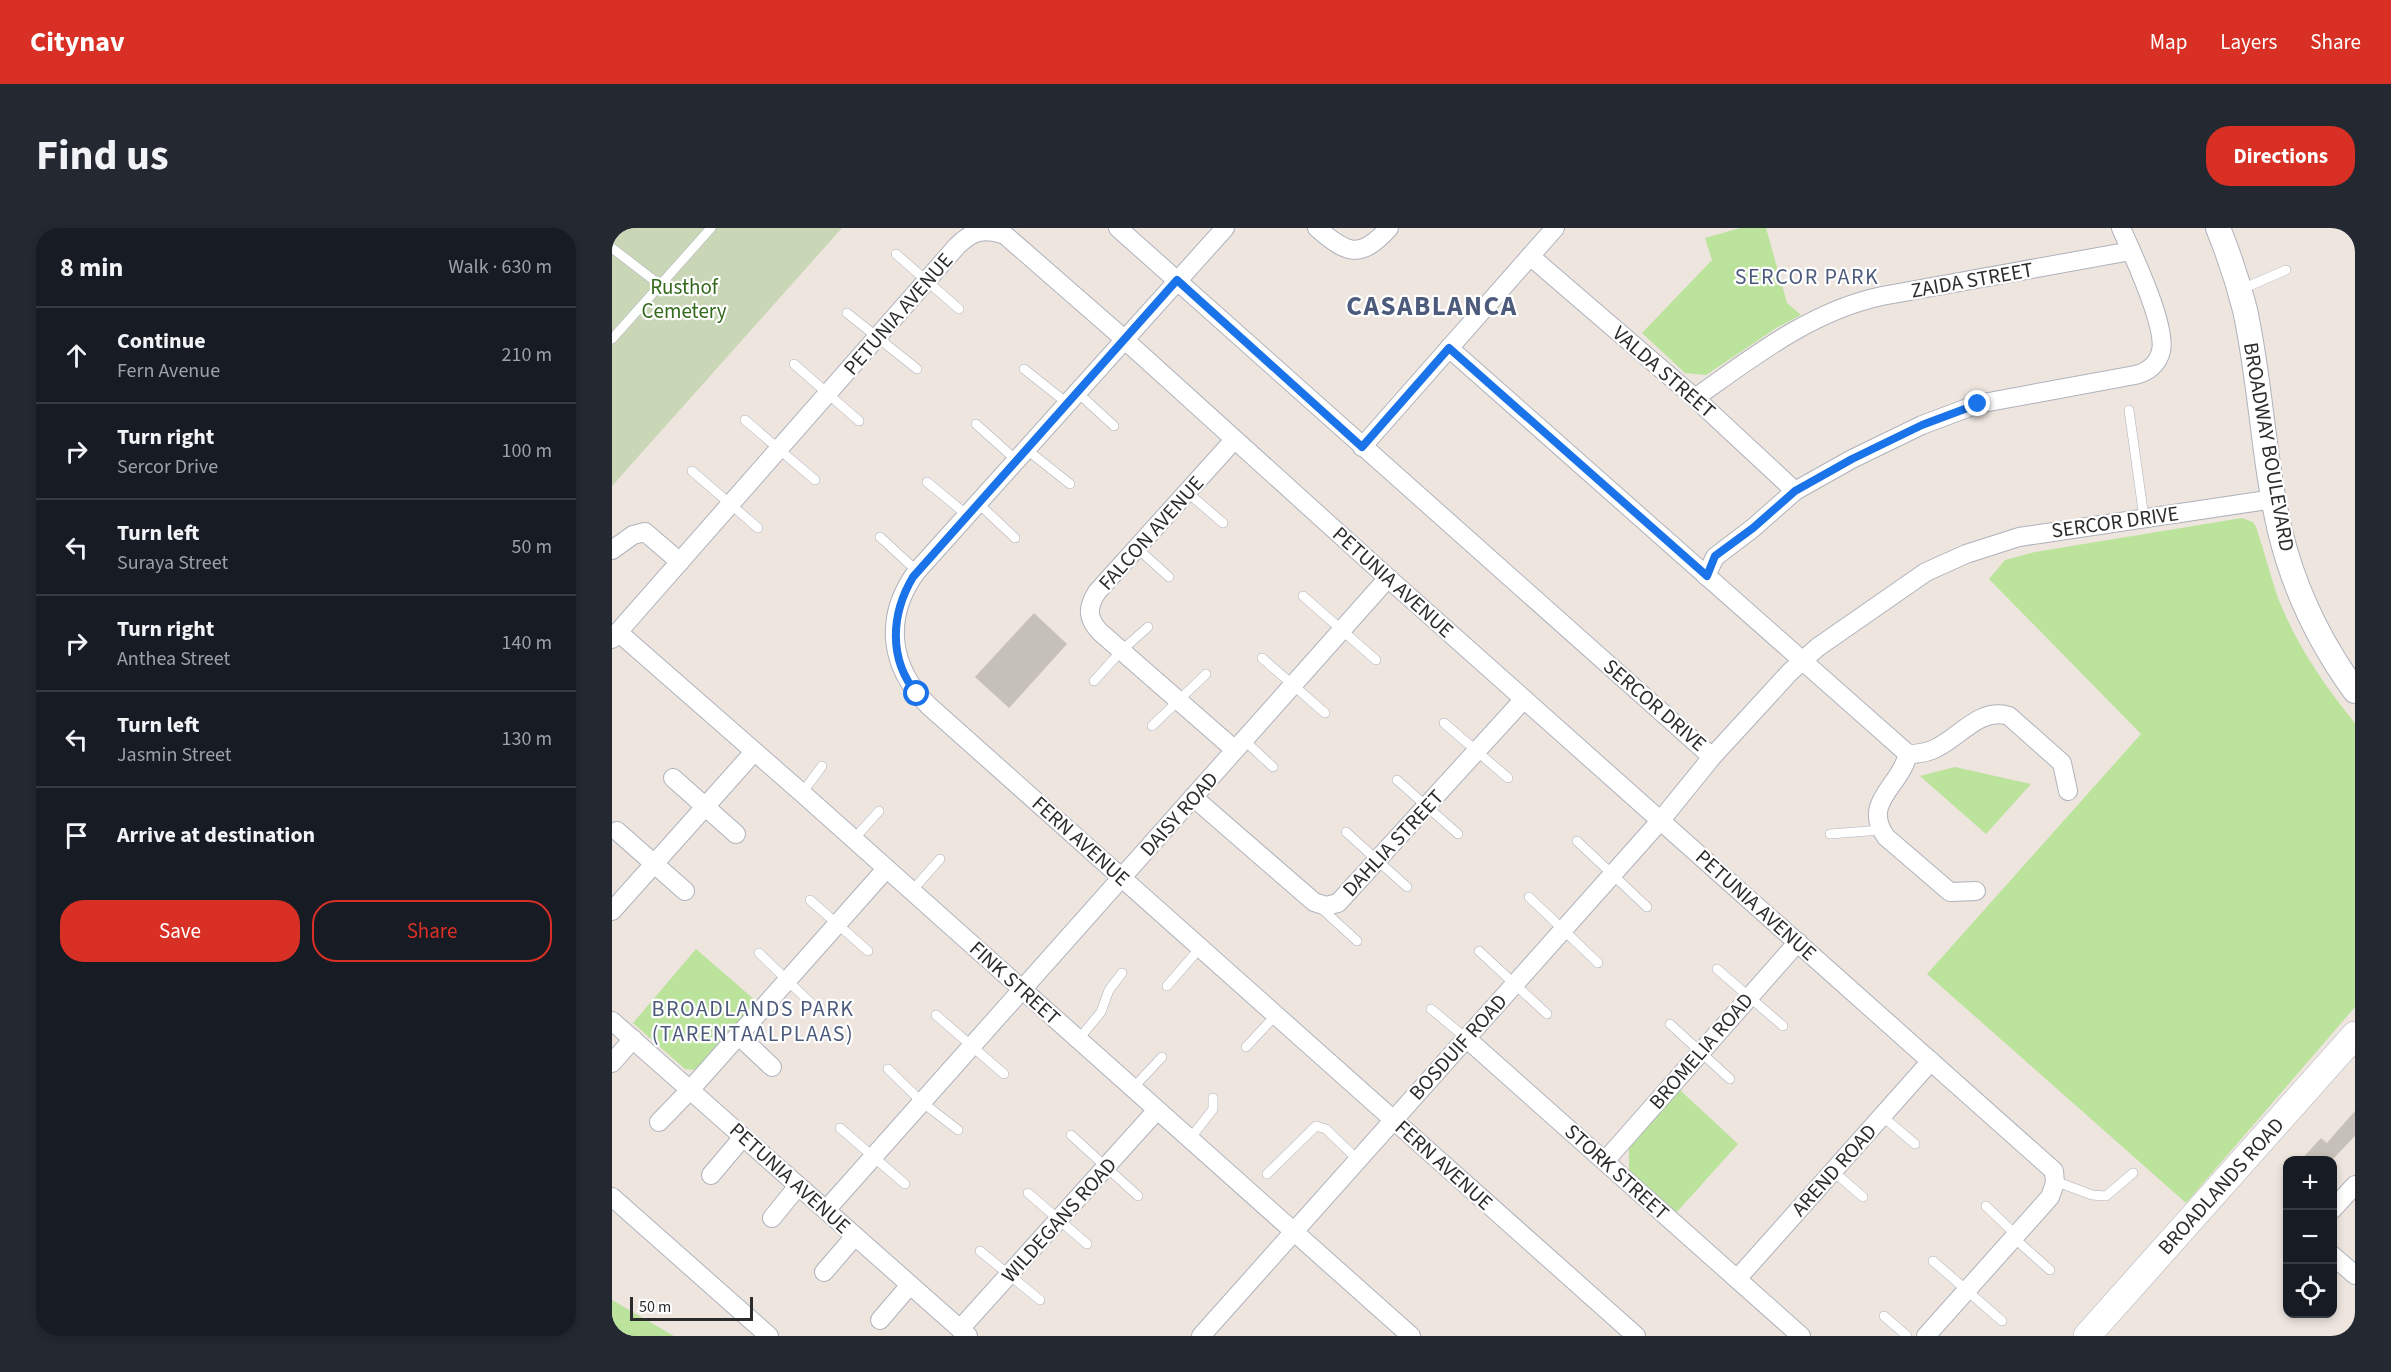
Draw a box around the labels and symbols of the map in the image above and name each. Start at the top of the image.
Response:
street label: PETUNIA AVENUE [836,246,960,382]
street label: ZAIDA STREET [1908,254,2036,306]
district label: SERCOR PARK [1735,261,1879,293]
park label: Rusthof Cemetery [642,272,727,326]
district label: CASABLANCA [1346,287,1518,326]
street label: VALDA STREET [1606,319,1722,425]
street label: BROADWAY BOULEVARD [2236,340,2302,554]
route end [1964,390,1990,416]
street label: FALCON AVENUE [1091,469,1211,597]
street label: SERCOR DRIVE [2050,498,2180,546]
street label: PETUNIA AVENUE [1326,519,1460,645]
street label: SERCOR DRIVE [1597,652,1713,758]
route start [903,680,929,706]
street label: DAISY ROAD [1133,765,1225,863]
street label: DAHLIA STREET [1335,783,1451,903]
street label: FERN AVENUE [1025,789,1137,893]
street label: PETUNIA AVENUE [1689,842,1823,968]
street label: FINK STREET [963,934,1067,1032]
street label: BROMELIA ROAD [1642,986,1760,1116]
street label: BOSDUIF ROAD [1402,987,1514,1107]
district label: BROADLANDS PARK (TARENTAALPLAAS) [651,993,855,1050]
street label: BROADLANDS ROAD [2151,1111,2291,1261]
street label: FERN AVENUE [1388,1113,1500,1217]
street label: PETUNIA AVENUE [723,1115,857,1241]
street label: STORK STREET [1558,1117,1676,1227]
street label: AREND ROAD [1784,1117,1884,1223]
street label: WILDEGANS ROAD [994,1151,1124,1289]
scale bar [630,1294,753,1322]

